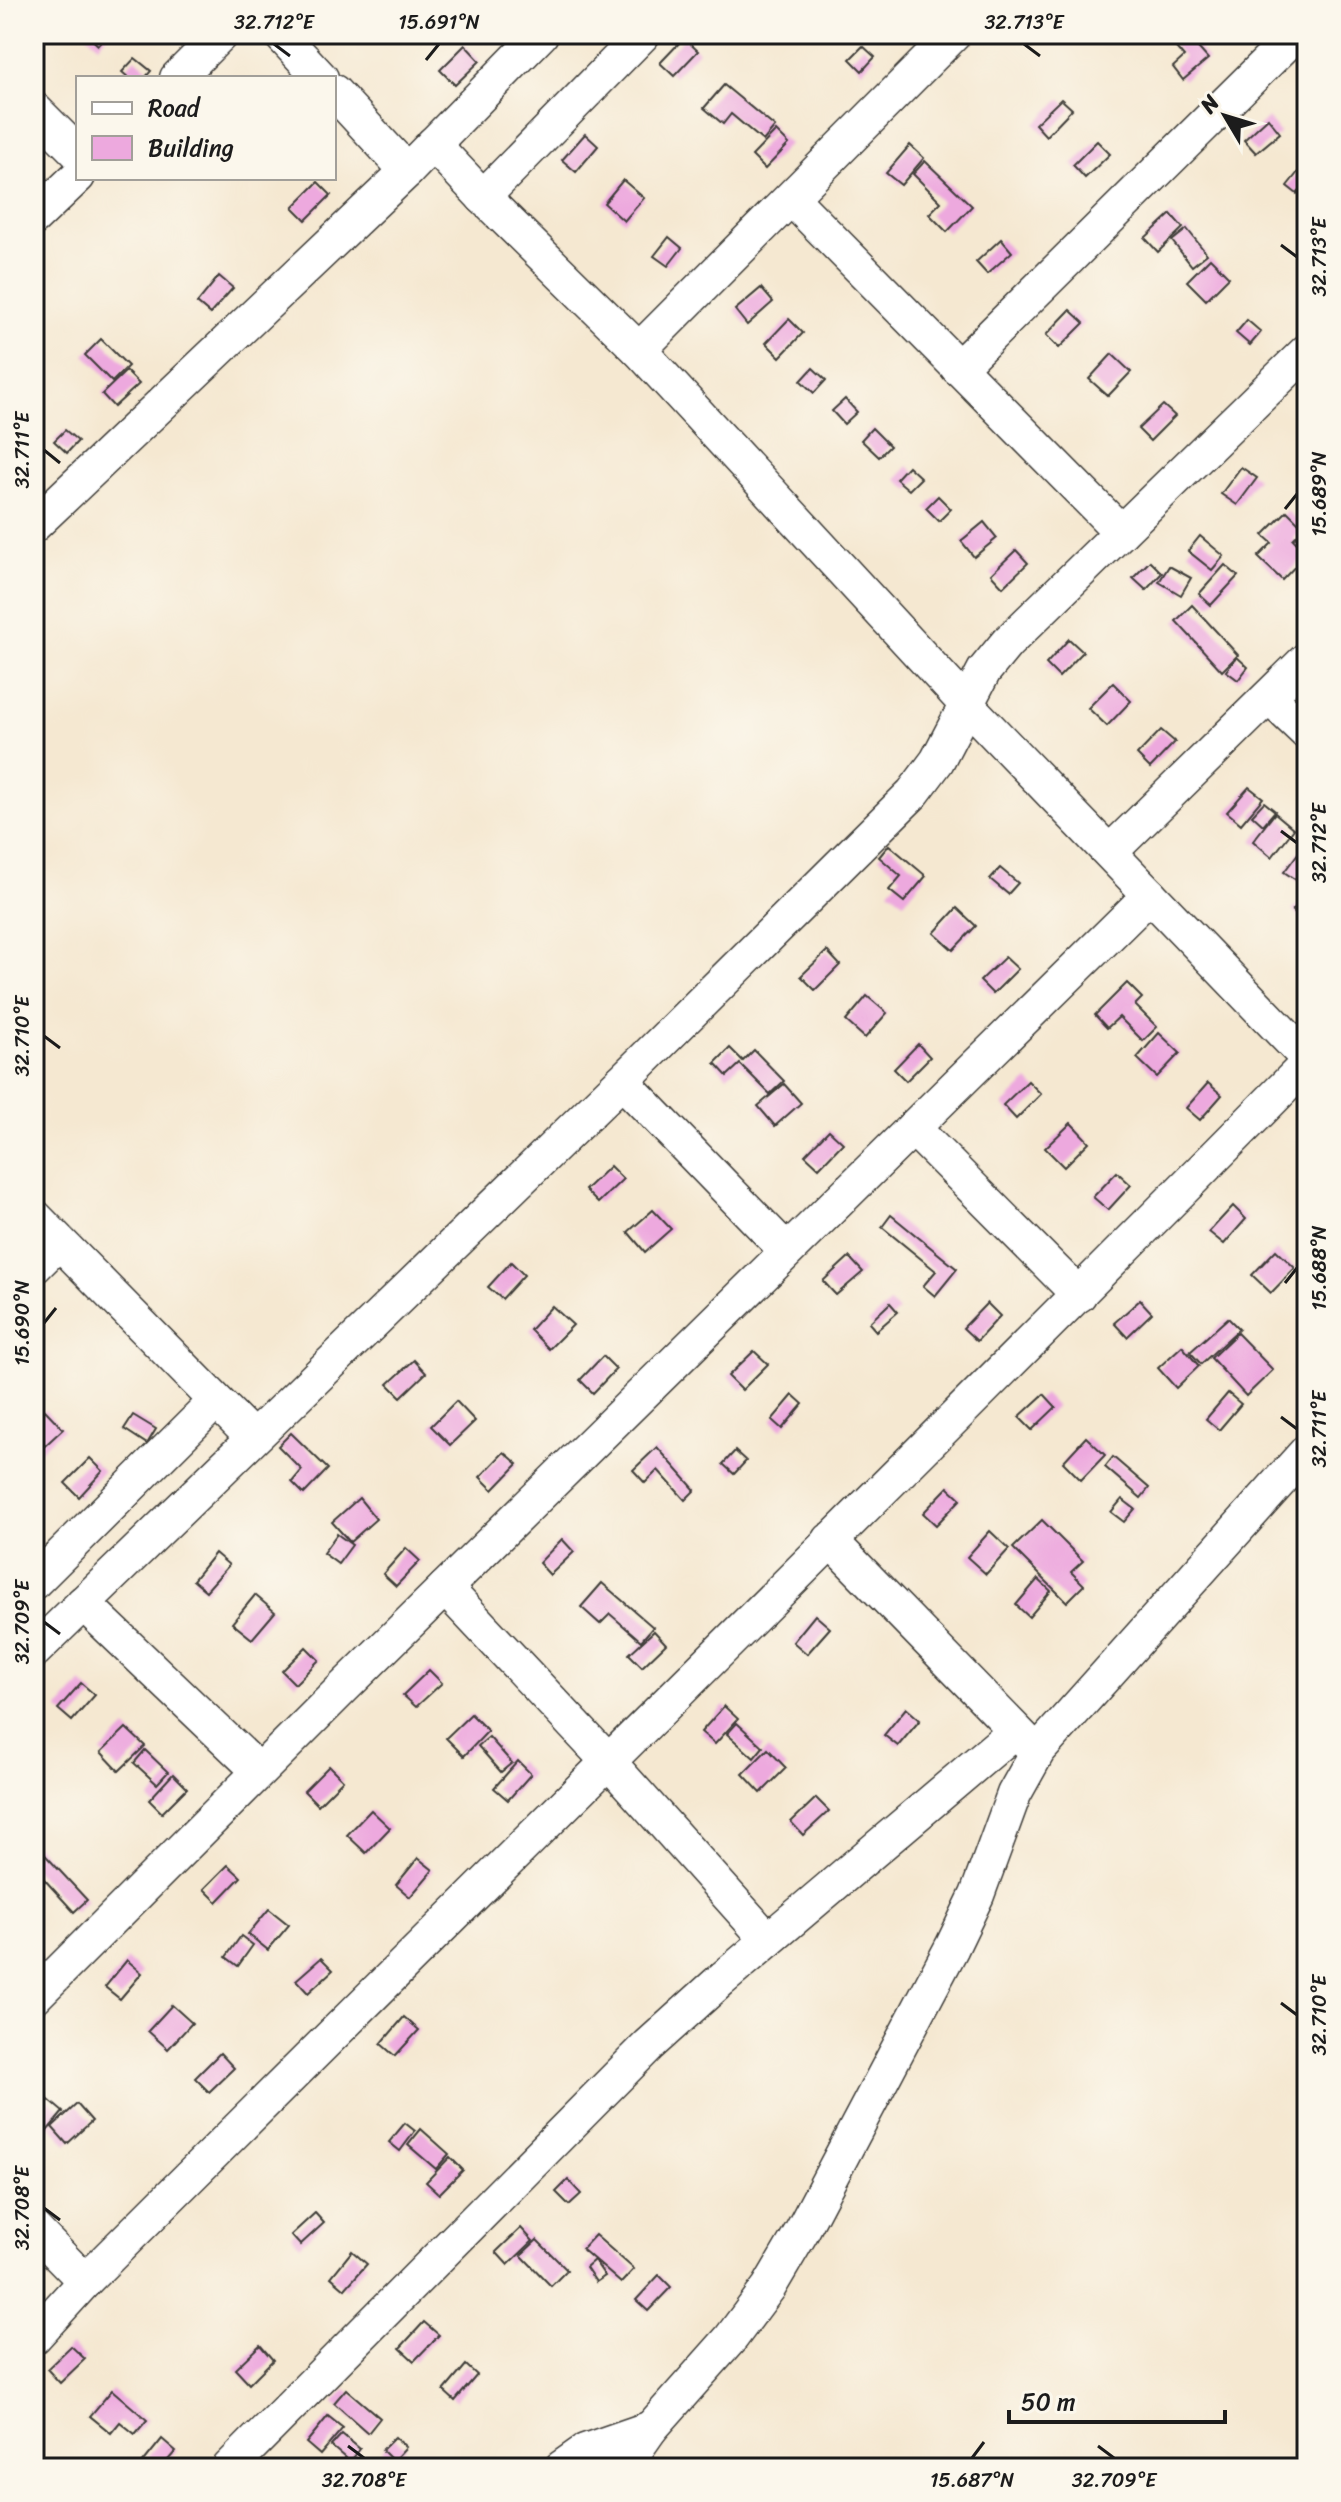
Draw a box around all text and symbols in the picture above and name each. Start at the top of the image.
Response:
text: 32.712°E [234,5,316,40]
text: 15.691°N [398,5,480,40]
text: 32.713°E [984,5,1065,40]
legend [76,76,336,180]
north arrow [1185,76,1265,156]
text: N [1189,85,1230,123]
text: Road [148,87,202,129]
text: Building [148,127,234,169]
text: 32.713°E [1302,216,1337,297]
text: 32.711°E [5,410,40,488]
text: 15.689°N [1302,451,1337,536]
text: 32.712°E [1302,801,1337,883]
text: 32.710°E [5,994,40,1076]
text: 15.688°N [1302,1225,1337,1310]
text: 15.690°N [5,1280,40,1366]
text: 32.711°E [1302,1389,1337,1467]
text: 32.709°E [5,1578,40,1664]
text: 32.710°E [1302,1973,1337,2055]
text: 32.708°E [5,2164,40,2250]
scale bar [1009,2374,1225,2424]
text: 50 m [1021,2381,1076,2423]
text: 32.708°E [322,2463,408,2498]
text: 15.687°N [930,2463,1014,2498]
text: 32.709°E [1072,2463,1158,2498]

